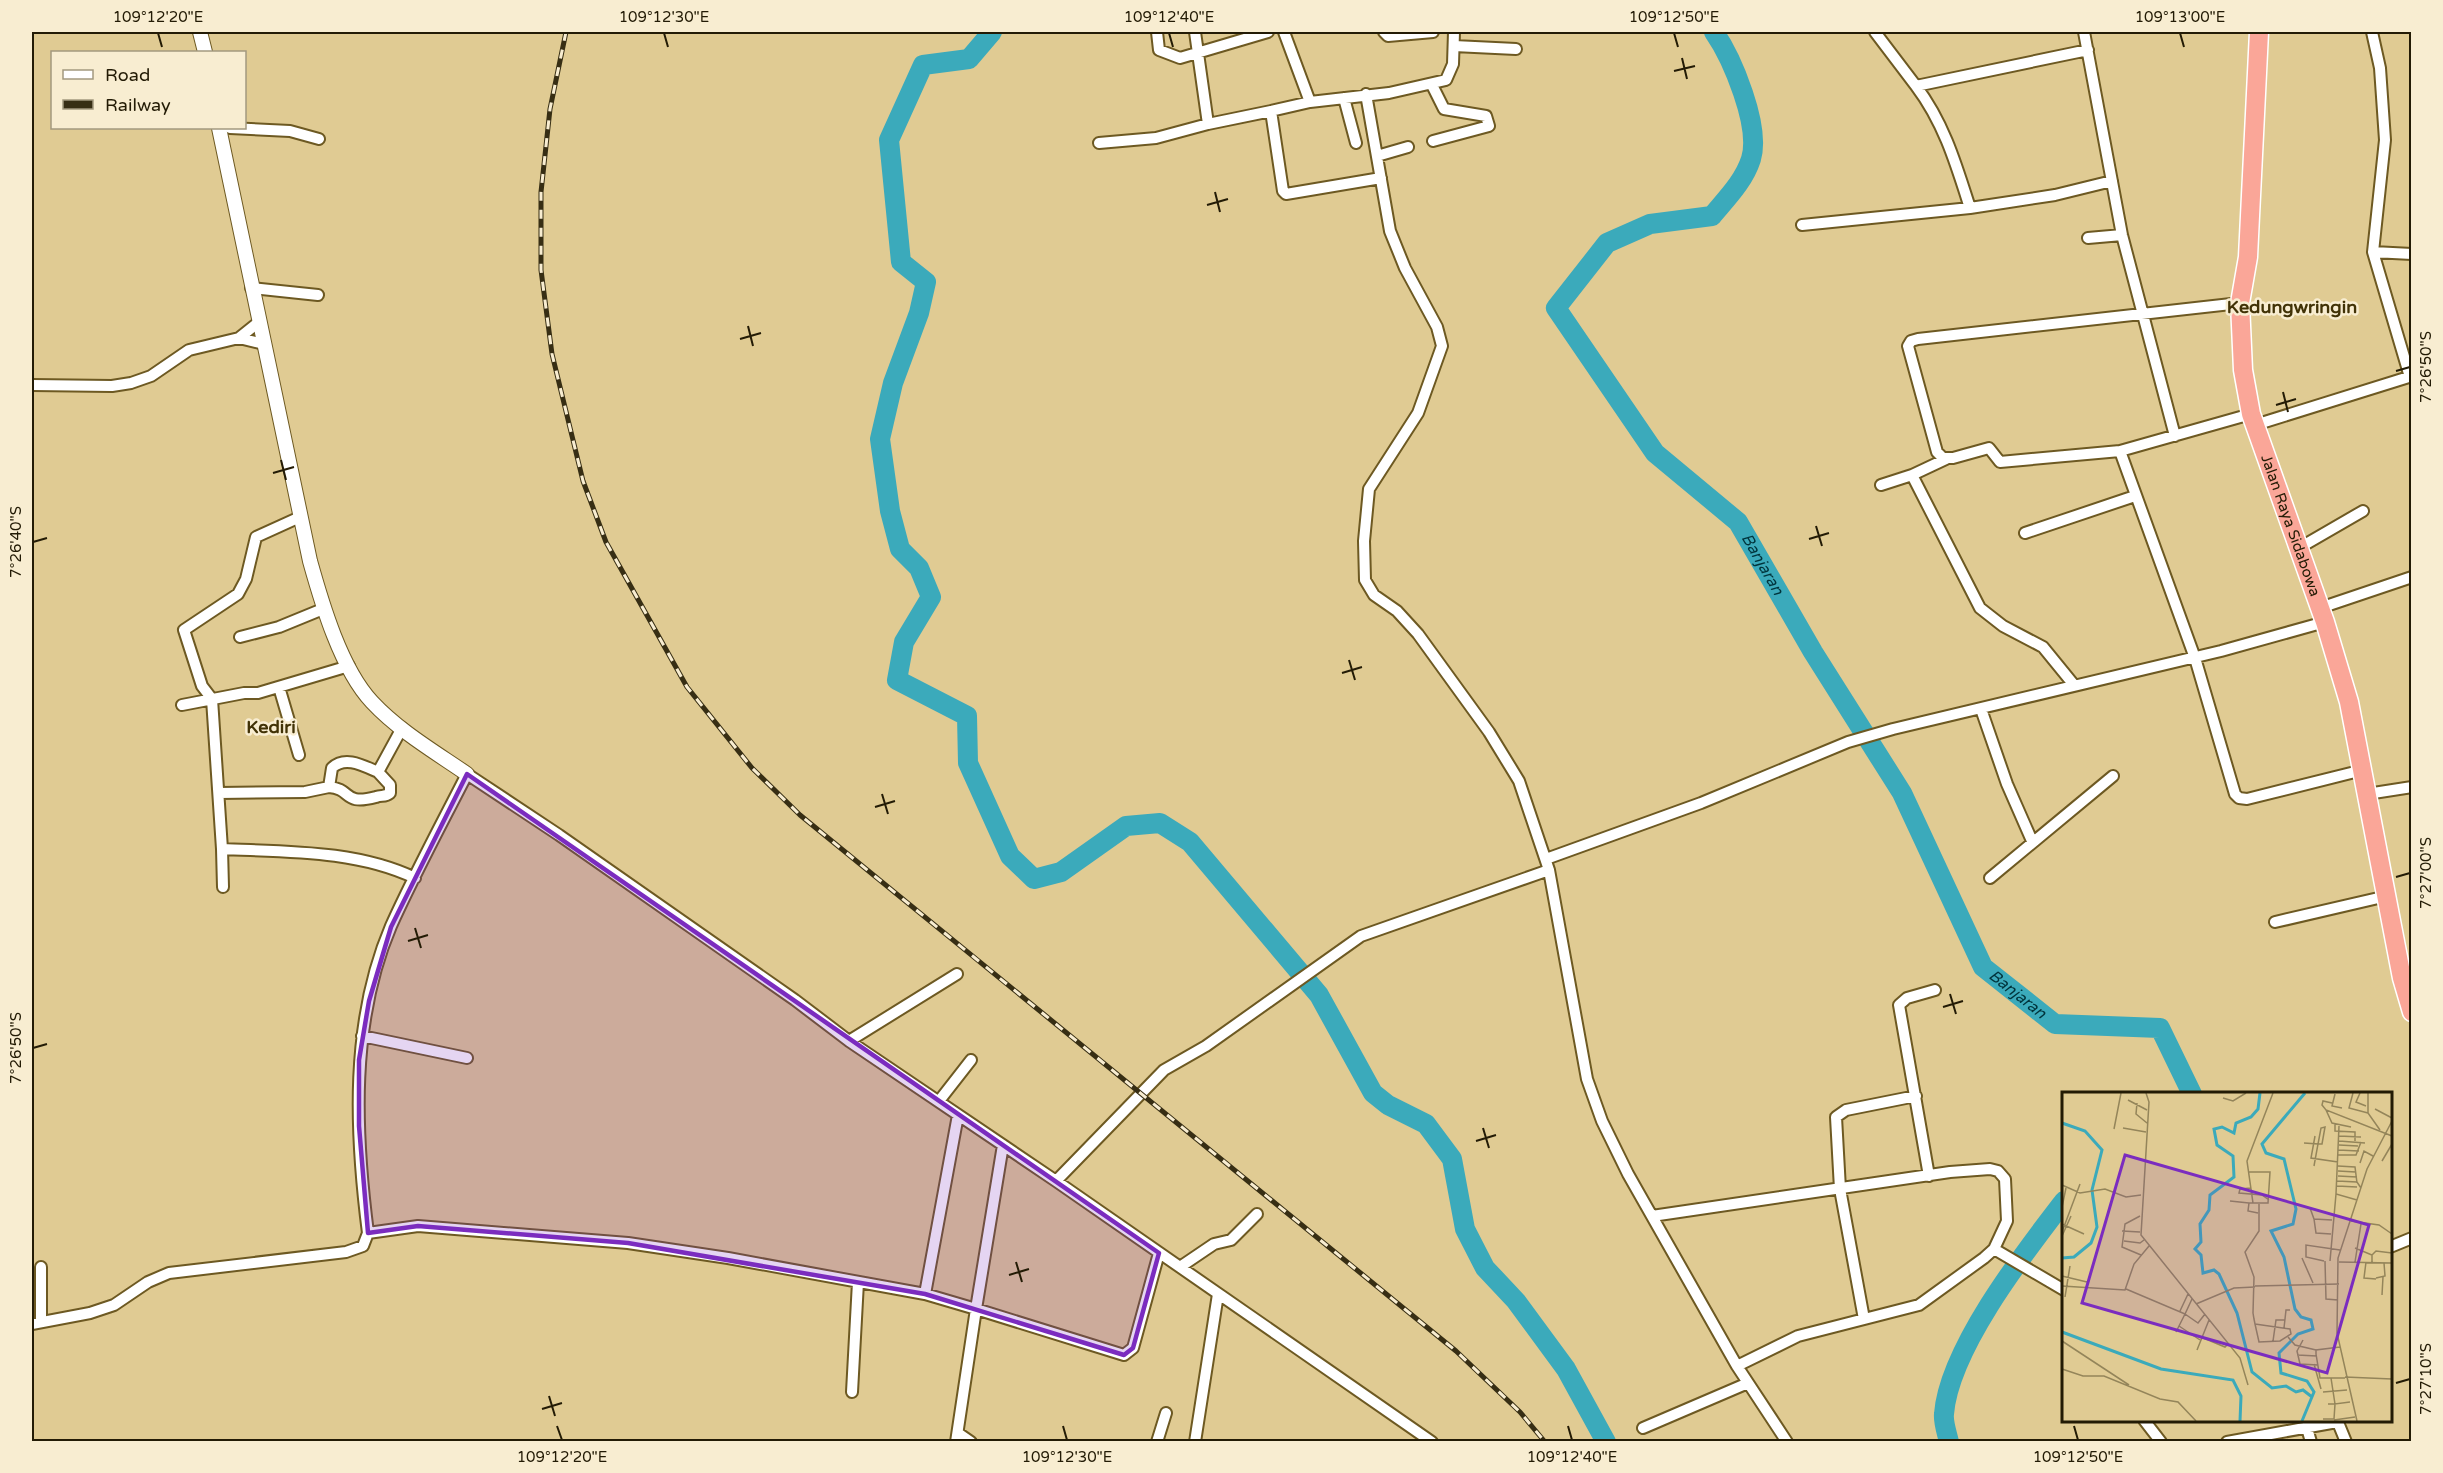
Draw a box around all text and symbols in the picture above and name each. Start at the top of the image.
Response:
text: 109°12'20"E [113,8,203,26]
text: 109°12'30"E [619,8,709,26]
text: 109°12'40"E [1124,8,1214,26]
text: 109°12'50"E [1629,8,1719,26]
text: 109°13'00"E [2135,8,2225,26]
legend [51,51,246,129]
text: Road [105,64,150,86]
text: Railway [105,94,171,116]
district label: Kedungwringin [2227,296,2357,318]
text: 7°26'50"S [2417,331,2435,403]
street label: Jalan Raya Sidabowa [2257,452,2324,599]
text: 7°26'40"S [7,506,25,578]
water label: Banjaran [1737,530,1789,600]
district label: Kediri [246,716,296,738]
text: 7°27'00"S [2417,837,2435,909]
water label: Banjaran [1985,965,2051,1024]
text: 7°26'50"S [7,1012,25,1084]
inset map [2062,1092,2392,1422]
text: 7°27'10"S [2417,1343,2435,1415]
text: 109°12'20"E [517,1448,607,1466]
text: 109°12'30"E [1022,1448,1112,1466]
text: 109°12'40"E [1527,1448,1617,1466]
text: 109°12'50"E [2033,1448,2123,1466]

